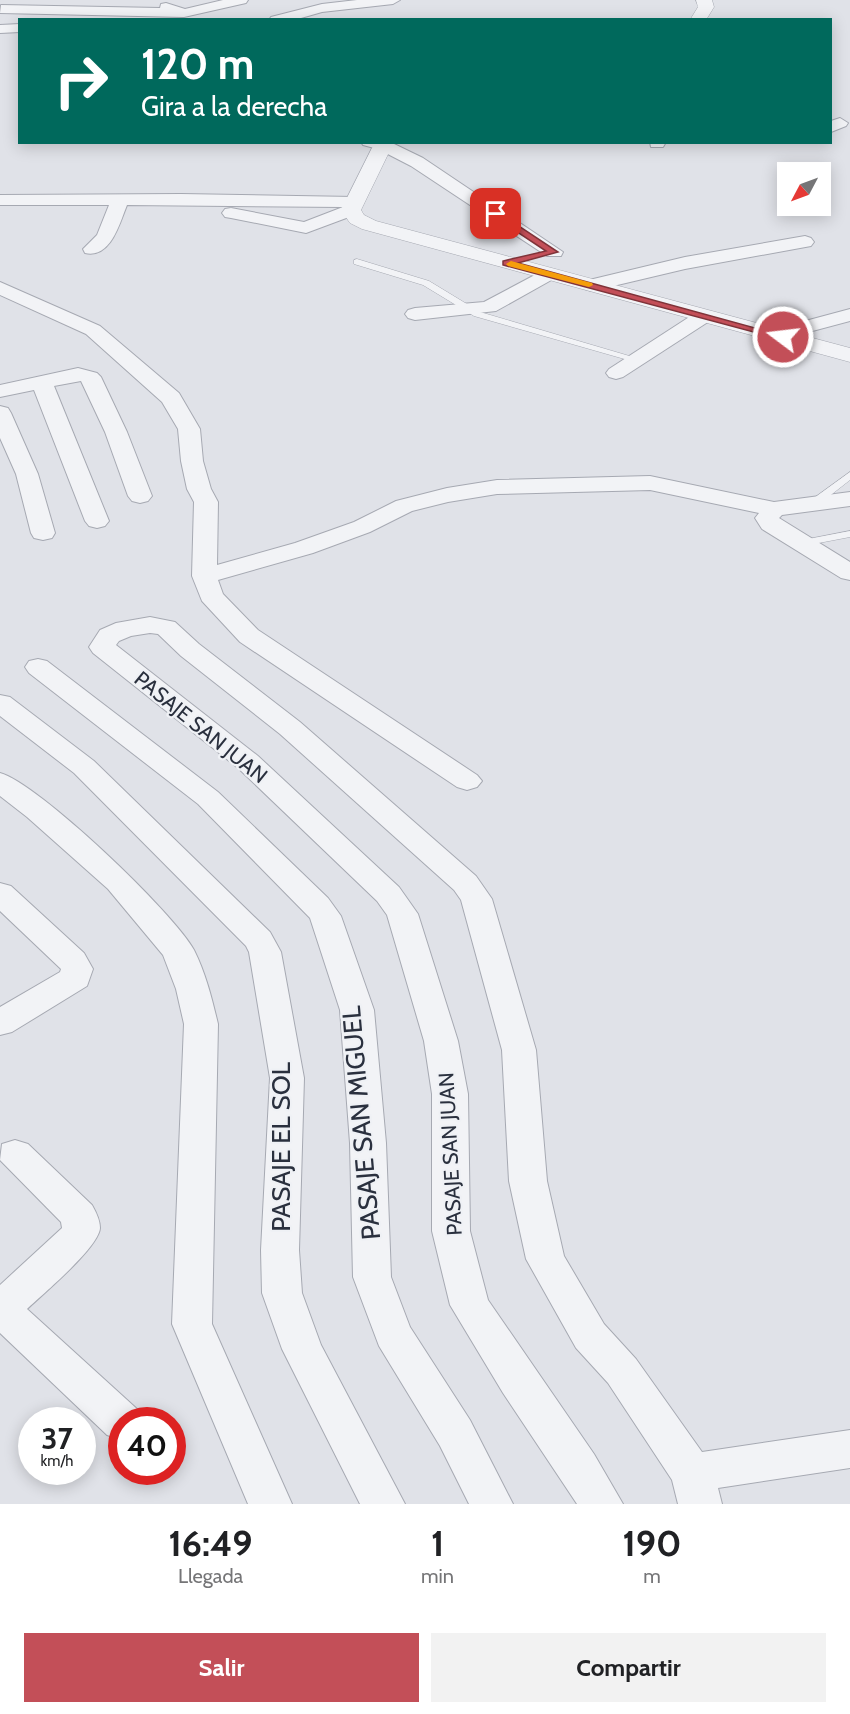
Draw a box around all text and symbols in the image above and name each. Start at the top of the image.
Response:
text: 120 m [141,38,254,90]
icon: right [42,42,120,120]
text: Gira a la derecha [141,90,327,123]
north arrow [777,162,831,216]
map controls [777,162,831,216]
pin [470,188,521,239]
icon: arrive [479,197,512,230]
position arrow [751,305,815,369]
street label: PASAJE SAN JUAN [130,666,272,788]
street label: PASAJE SAN MIGUEL [335,1005,387,1241]
street label: PASAJE EL SOL [265,1062,297,1232]
street label: PASAJE SAN JUAN [433,1072,467,1236]
speed limit sign: 40 [108,1407,186,1485]
text: 37 [41,1420,73,1457]
text: km/h [41,1452,73,1470]
text: 16:49 [168,1521,253,1565]
text: 1 [431,1521,444,1565]
text: 190 [623,1521,681,1565]
text: Llegada [178,1564,243,1588]
text: min [421,1564,454,1588]
text: m [643,1564,661,1588]
button: Salir [24,1633,419,1702]
button: Compartir [431,1633,826,1702]

